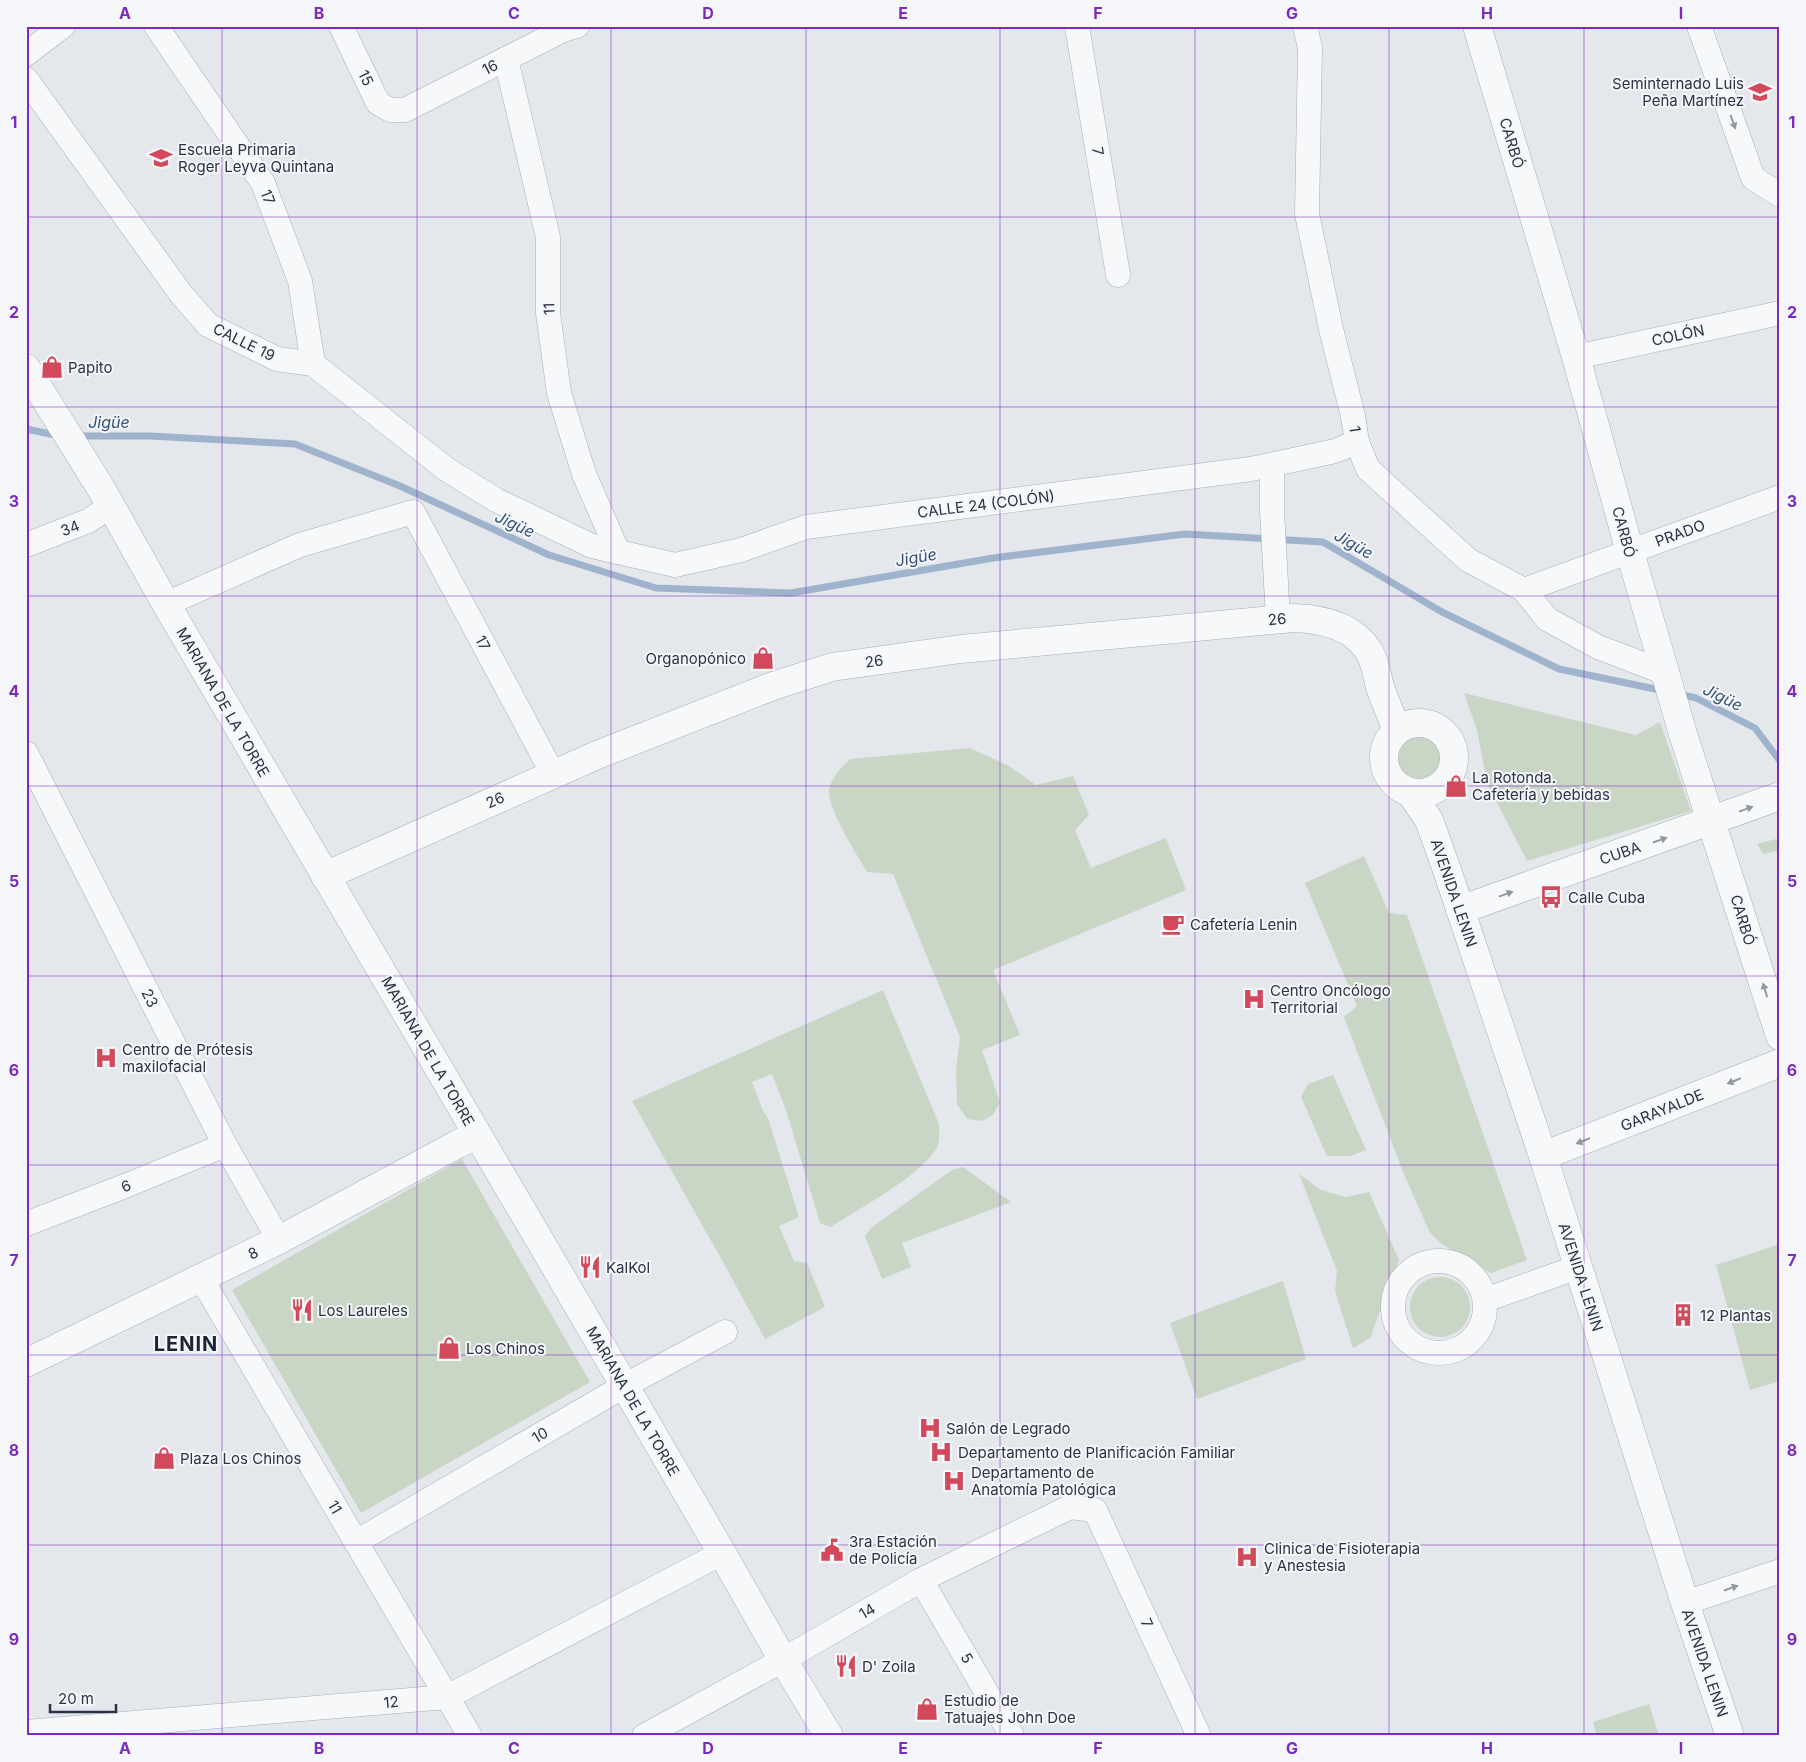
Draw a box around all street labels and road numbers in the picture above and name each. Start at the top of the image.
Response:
street label: 16 [479,55,501,79]
street label: 15 [354,67,378,89]
street label: CARBÓ [1495,115,1529,171]
street label: 7 [1088,145,1108,157]
street label: 17 [257,187,279,207]
street label: 11 [539,303,559,315]
street label: CALLE 19 [210,319,278,365]
street label: COLÓN [1650,320,1706,350]
street label: 1 [1345,425,1365,433]
street label: CALLE 24 (COLÓN) [916,486,1056,522]
street label: CARBÓ [1608,504,1640,560]
street label: PRADO [1652,515,1708,551]
street label: 34 [58,516,82,540]
street label: 26 [1267,609,1287,629]
street label: MARIANA DE LA TORRE [172,624,274,780]
street label: 17 [471,632,495,654]
street label: 26 [864,650,884,672]
street label: 26 [483,788,507,812]
street label: AVENIDA LENIN [1427,836,1481,950]
street label: CUBA [1597,837,1643,869]
street label: CARBÓ [1726,892,1760,948]
street label: MARIANA DE LA TORRE [377,973,479,1129]
street label: 23 [137,985,163,1011]
street label: GARAYALDE [1618,1085,1706,1135]
street label: 6 [118,1175,134,1197]
street label: AVENIDA LENIN [1555,1220,1607,1334]
street label: 8 [245,1242,261,1264]
street label: MARIANA DE LA TORRE [582,1323,684,1479]
street label: 10 [529,1423,551,1447]
street label: 11 [324,1497,346,1517]
street label: 14 [855,1599,879,1623]
street label: AVENIDA LENIN [1678,1606,1732,1720]
street label: 7 [1137,1615,1157,1631]
street label: 5 [956,1649,978,1667]
street label: 12 [383,1692,399,1712]

